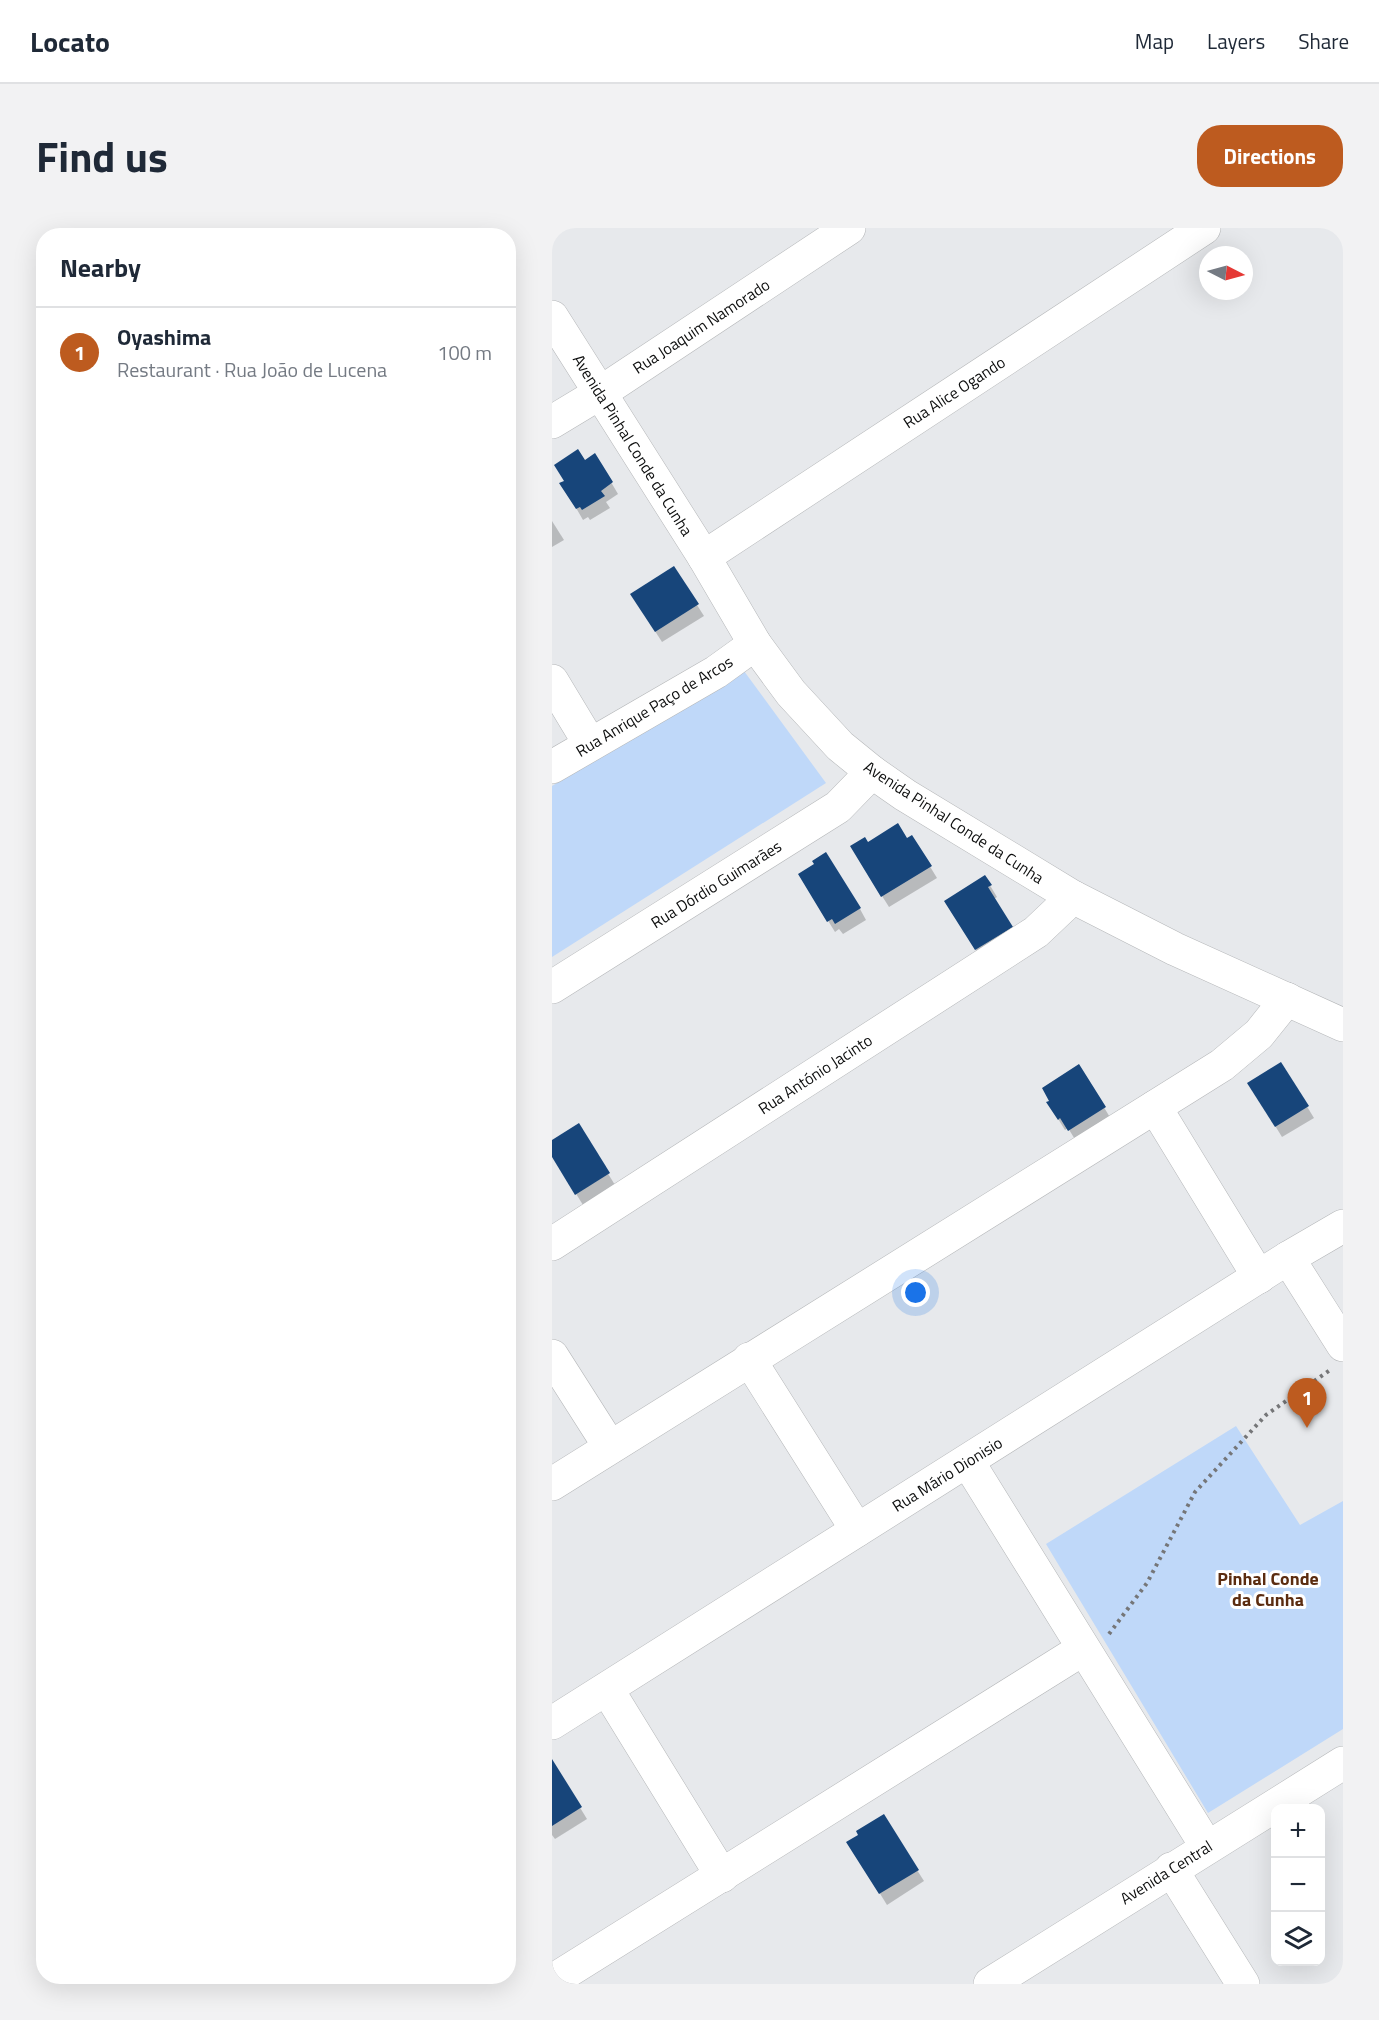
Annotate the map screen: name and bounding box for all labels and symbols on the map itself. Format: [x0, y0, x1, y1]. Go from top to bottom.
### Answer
north arrow [1199, 246, 1253, 300]
street label: Rua Joaquim Namorado [628, 273, 774, 379]
street label: Avenida Pinhal Conde da Cunha [567, 349, 699, 541]
street label: Rua Alice Ogando [898, 350, 1010, 434]
street label: Rua Anrique Paço de Arcos [571, 649, 737, 763]
street label: Avenida Pinhal Conde da Cunha [859, 755, 1049, 889]
street label: Rua Dórdio Guimarães [646, 834, 786, 934]
street label: Rua António Jacinto [753, 1028, 877, 1120]
your location [901, 1278, 930, 1307]
pin: 1 [1288, 1378, 1326, 1428]
street label: Rua Mário Dionisio [887, 1430, 1007, 1518]
district label: Pinhal Conde da Cunha [1217, 1565, 1319, 1613]
street label: Avenida Central [1115, 1834, 1217, 1910]

